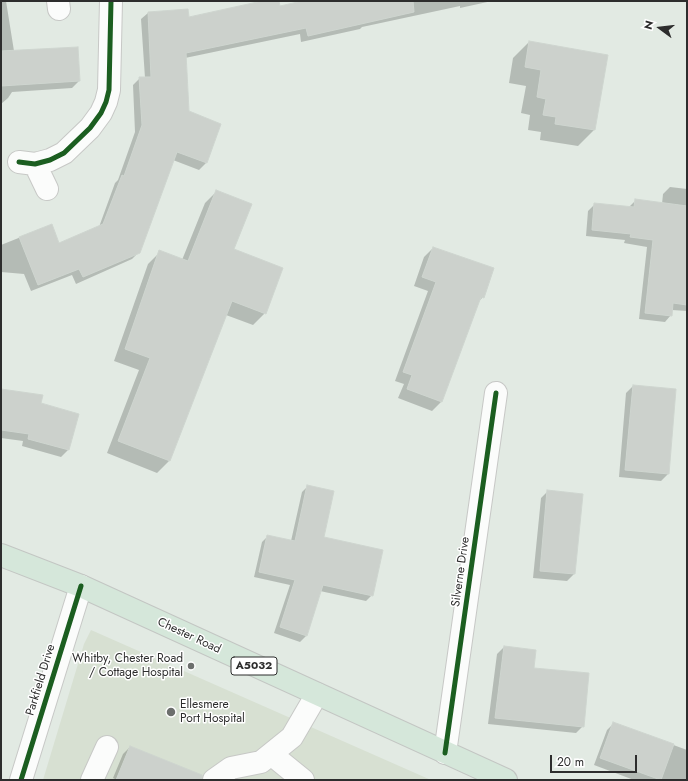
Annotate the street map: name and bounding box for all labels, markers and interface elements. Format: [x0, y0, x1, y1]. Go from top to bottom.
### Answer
north arrow [640, 8, 680, 48]
text: N [640, 19, 657, 31]
street label: Silverne Drive [449, 536, 473, 608]
street label: Chester Road [155, 615, 223, 657]
street label: Parkfield Drive [23, 643, 59, 717]
place label: Whitby, Chester Road / Cottage Hospital [72, 652, 183, 680]
road number: A5032 [231, 657, 277, 675]
marker: Whitby, Chester Road / Cottage Hospital [186, 661, 196, 671]
place label: Ellesmere Port Hospital [180, 698, 245, 726]
marker: Ellesmere Port Hospital [165, 706, 177, 718]
scale bar [552, 747, 639, 773]
text: 20 m [557, 753, 584, 771]

